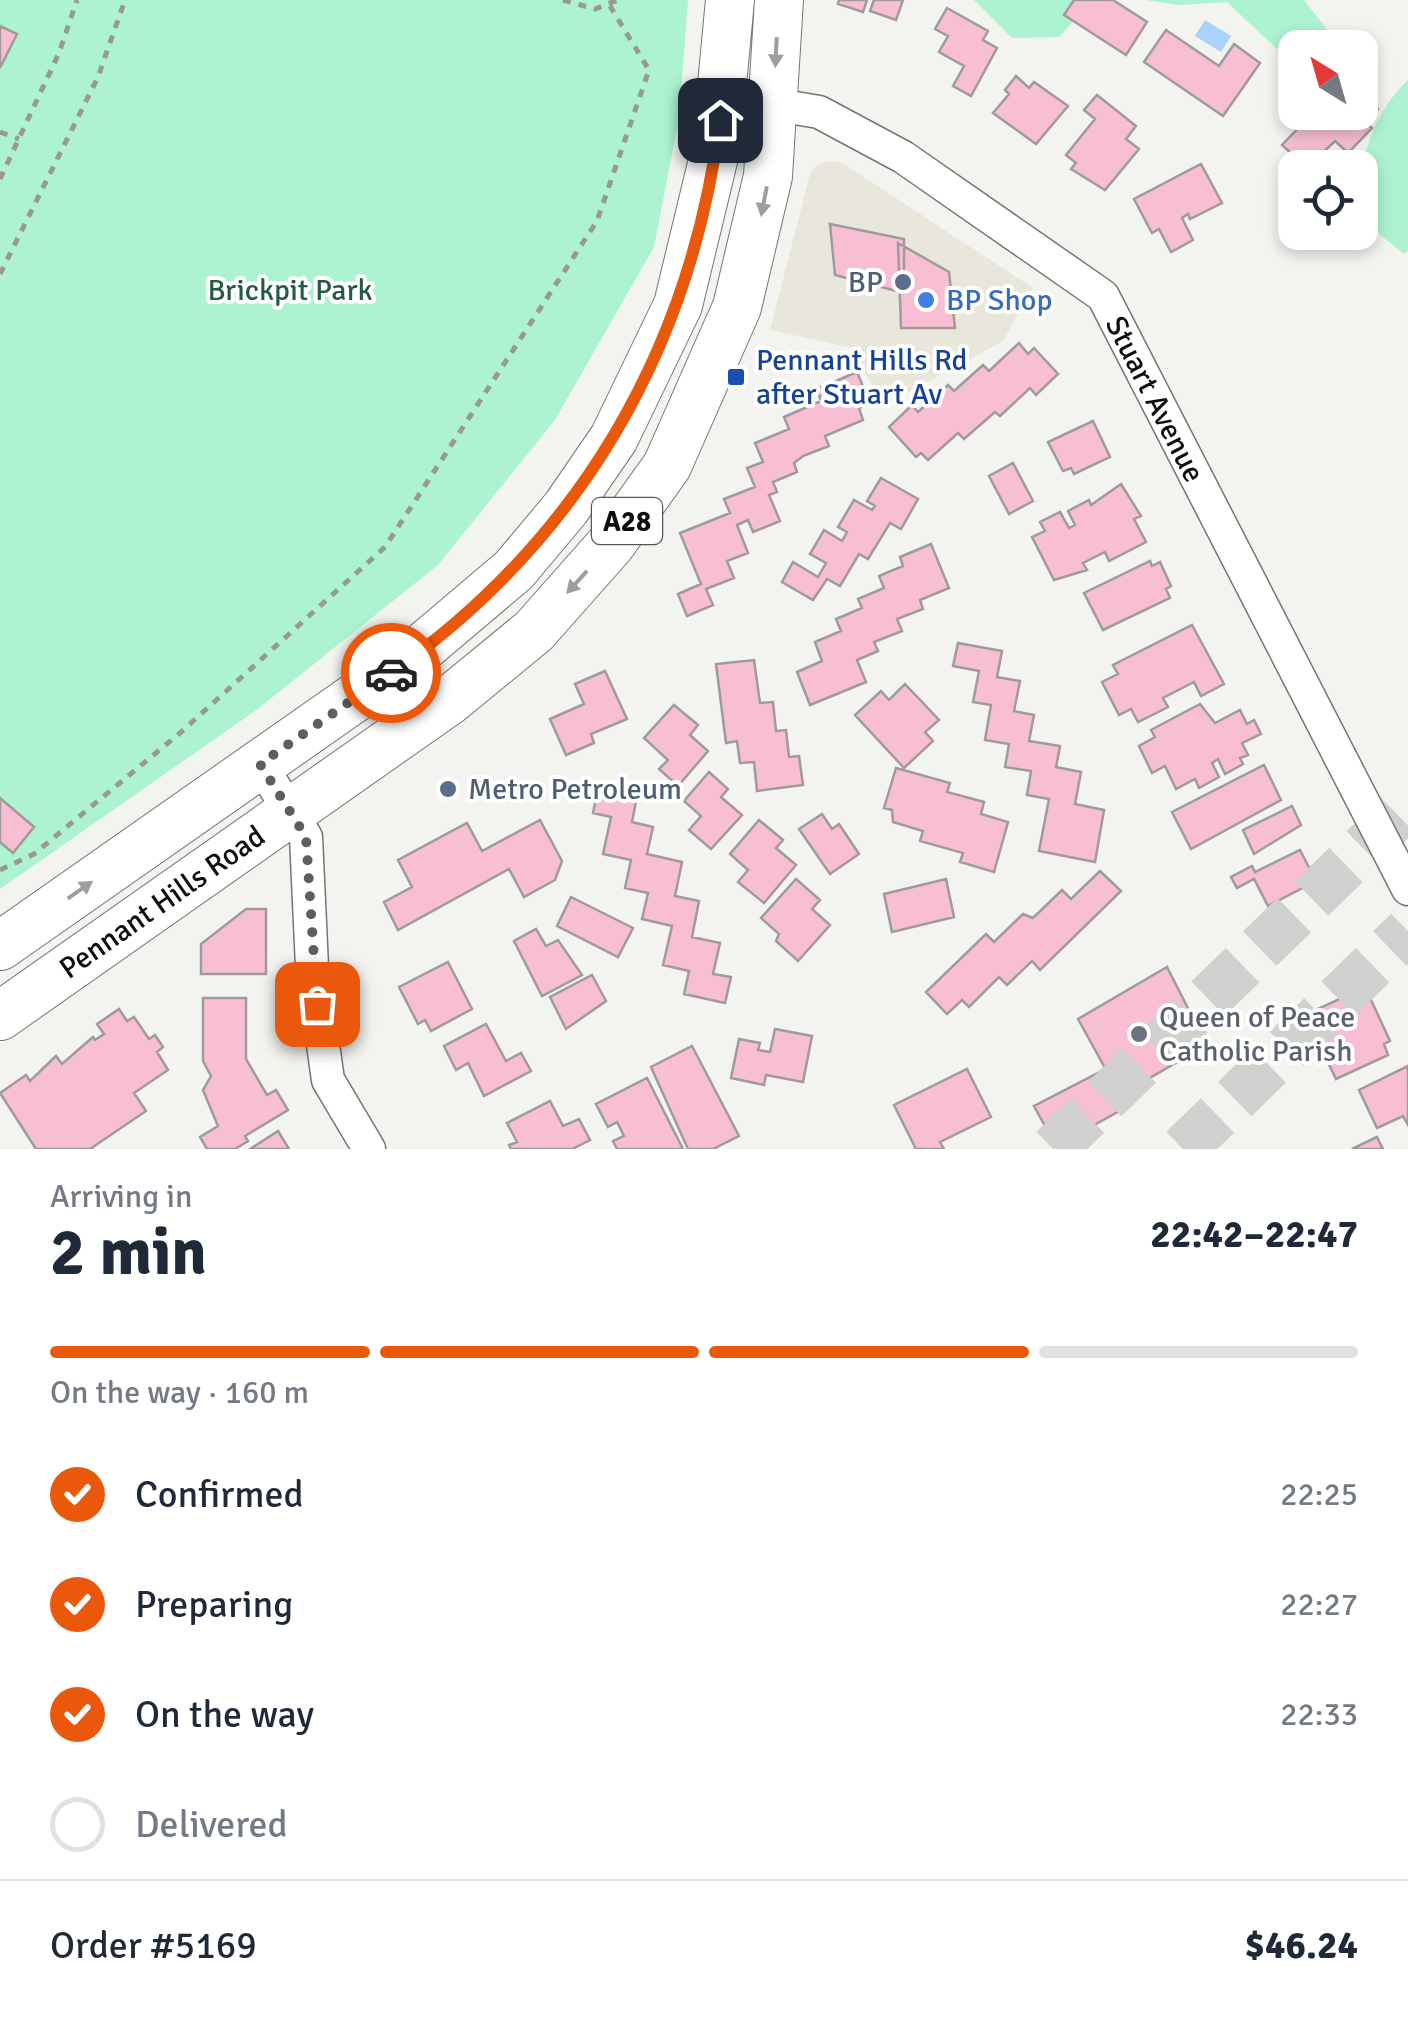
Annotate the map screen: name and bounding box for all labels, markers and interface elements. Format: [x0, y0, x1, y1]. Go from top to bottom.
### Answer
north arrow [1278, 30, 1378, 130]
map controls [1278, 30, 1378, 250]
one-way arrow [768, 37, 784, 69]
pin [678, 78, 763, 163]
icon: home [693, 93, 748, 148]
button: locate [1278, 150, 1378, 250]
one-way arrow [755, 186, 771, 217]
place label: BP [848, 264, 883, 301]
marker: BP [892, 271, 914, 293]
park label: Brickpit Park [207, 272, 373, 309]
place label: BP Shop [946, 282, 1052, 319]
marker: BP Shop [915, 289, 937, 311]
street label: Stuart Avenue [1097, 310, 1212, 488]
place label: Pennant Hills Rd after Stuart Av [756, 342, 967, 413]
marker: Pennant Hills Rd after Stuart Av [725, 366, 747, 388]
road number: A28 [592, 498, 662, 544]
one-way arrow [566, 570, 589, 594]
courier [341, 623, 441, 723]
icon: car [364, 646, 419, 701]
place label: Metro Petroleum [468, 771, 682, 808]
marker: Metro Petroleum [437, 778, 459, 800]
street label: Pennant Hills Road [52, 818, 272, 987]
one-way arrow [66, 881, 93, 900]
pin [275, 962, 360, 1047]
icon: bag [290, 977, 345, 1032]
place label: Queen of Peace Catholic Parish [1159, 999, 1355, 1070]
marker: Queen of Peace Catholic Parish [1128, 1023, 1150, 1045]
text: Arriving in [50, 1177, 192, 1216]
text: 22:42–22:47 [1150, 1211, 1358, 1258]
text: 2 min [50, 1213, 207, 1293]
text: On the way · 160 m [50, 1373, 309, 1412]
icon: check [50, 1467, 105, 1522]
text: Confirmed [135, 1471, 304, 1518]
text: 22:25 [1280, 1475, 1358, 1514]
icon: check [50, 1577, 105, 1632]
text: Preparing [135, 1581, 293, 1628]
text: 22:27 [1280, 1585, 1358, 1624]
icon: check [50, 1687, 105, 1742]
text: On the way [135, 1691, 314, 1738]
text: 22:33 [1280, 1695, 1358, 1734]
text: Delivered [135, 1801, 288, 1848]
text: Order #5169 [50, 1922, 257, 1969]
text: $46.24 [1245, 1922, 1358, 1969]

